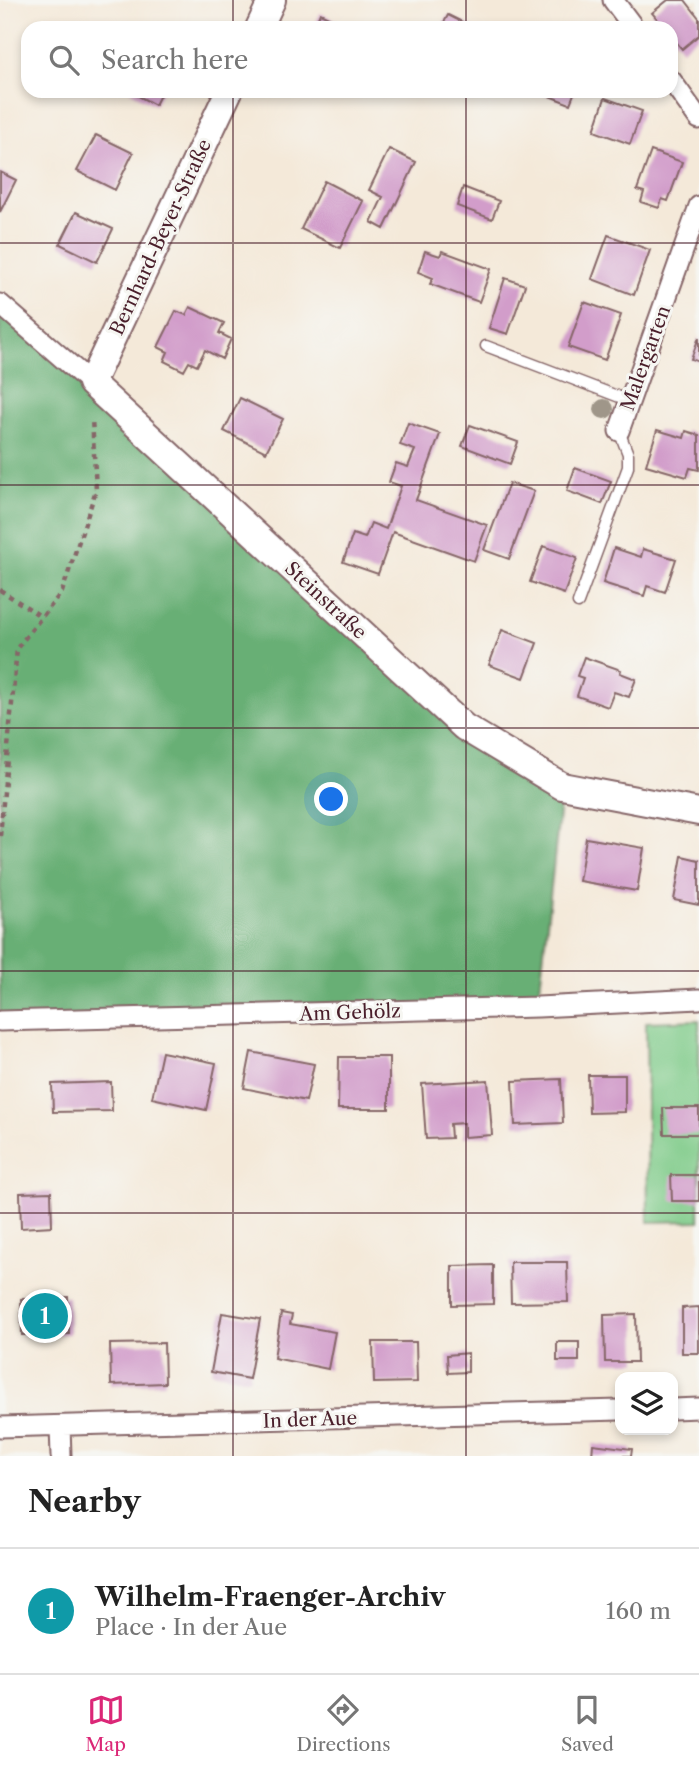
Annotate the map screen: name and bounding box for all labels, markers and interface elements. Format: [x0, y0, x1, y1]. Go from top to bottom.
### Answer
search box [21, 21, 678, 98]
icon: search [45, 41, 83, 79]
text: Search here [101, 44, 248, 76]
street label: Bernhard-Beyer-Straße [105, 136, 216, 339]
street label: Malergarten [616, 302, 675, 414]
street label: Steinstraße [280, 557, 371, 644]
your location [314, 782, 348, 816]
street label: Am Gehölz [298, 999, 401, 1026]
pin: 1 [22, 1290, 68, 1342]
map controls [615, 1372, 678, 1435]
button: layers [615, 1372, 678, 1435]
street label: In der Aue [262, 1406, 358, 1433]
text: Nearby [28, 1483, 141, 1520]
text: Wilhelm-Fraenger-Archiv [95, 1581, 445, 1613]
text: 1 [46, 1597, 56, 1625]
text: 160 m [606, 1597, 671, 1625]
text: Place · In der Aue [95, 1613, 287, 1641]
tab: Map [85, 1691, 126, 1756]
tab: Directions [297, 1691, 390, 1756]
tab: Saved [561, 1691, 614, 1756]

